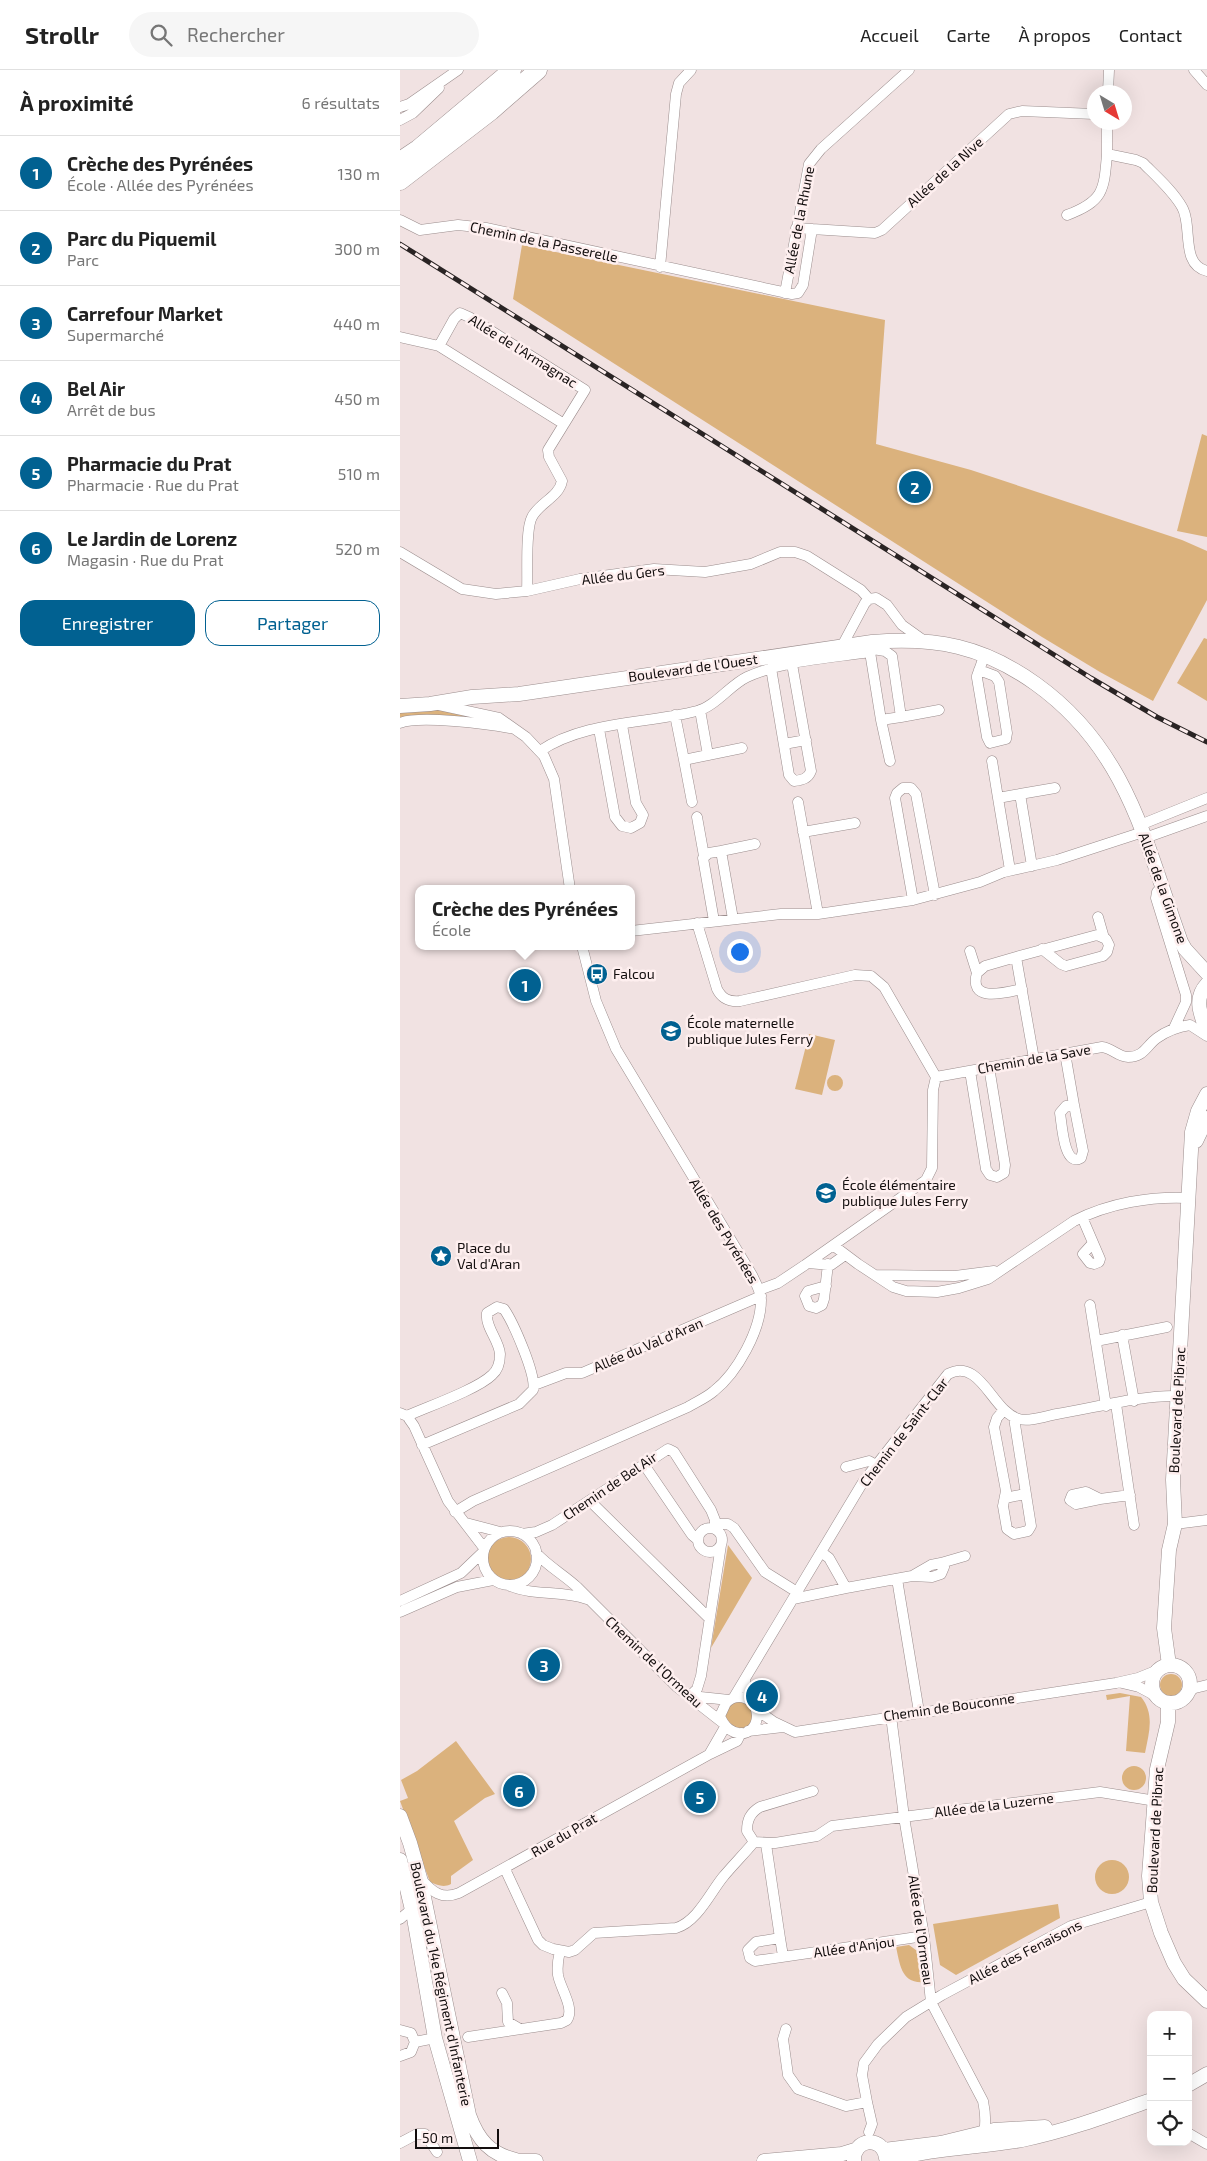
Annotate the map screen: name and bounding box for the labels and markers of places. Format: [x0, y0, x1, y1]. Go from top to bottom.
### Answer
pin: 2 [899, 468, 931, 506]
bus stop icon: Falcou [585, 962, 609, 986]
place label: Falcou [613, 965, 655, 982]
pin: 1 [509, 966, 541, 1004]
place label: École maternelle publique Jules Ferry [687, 1014, 814, 1047]
school or university icon: École maternelle publique Jules Ferry [659, 1019, 683, 1043]
place label: École élémentaire publique Jules Ferry [842, 1176, 969, 1209]
school or university icon: École élémentaire publique Jules Ferry [814, 1181, 838, 1205]
place label: Place du Val d'Aran [457, 1239, 520, 1272]
place icon: Place du Val d'Aran [429, 1244, 453, 1268]
pin: 3 [528, 1646, 560, 1684]
pin: 4 [746, 1677, 778, 1715]
pin: 6 [503, 1772, 535, 1810]
pin: 5 [684, 1778, 716, 1816]

